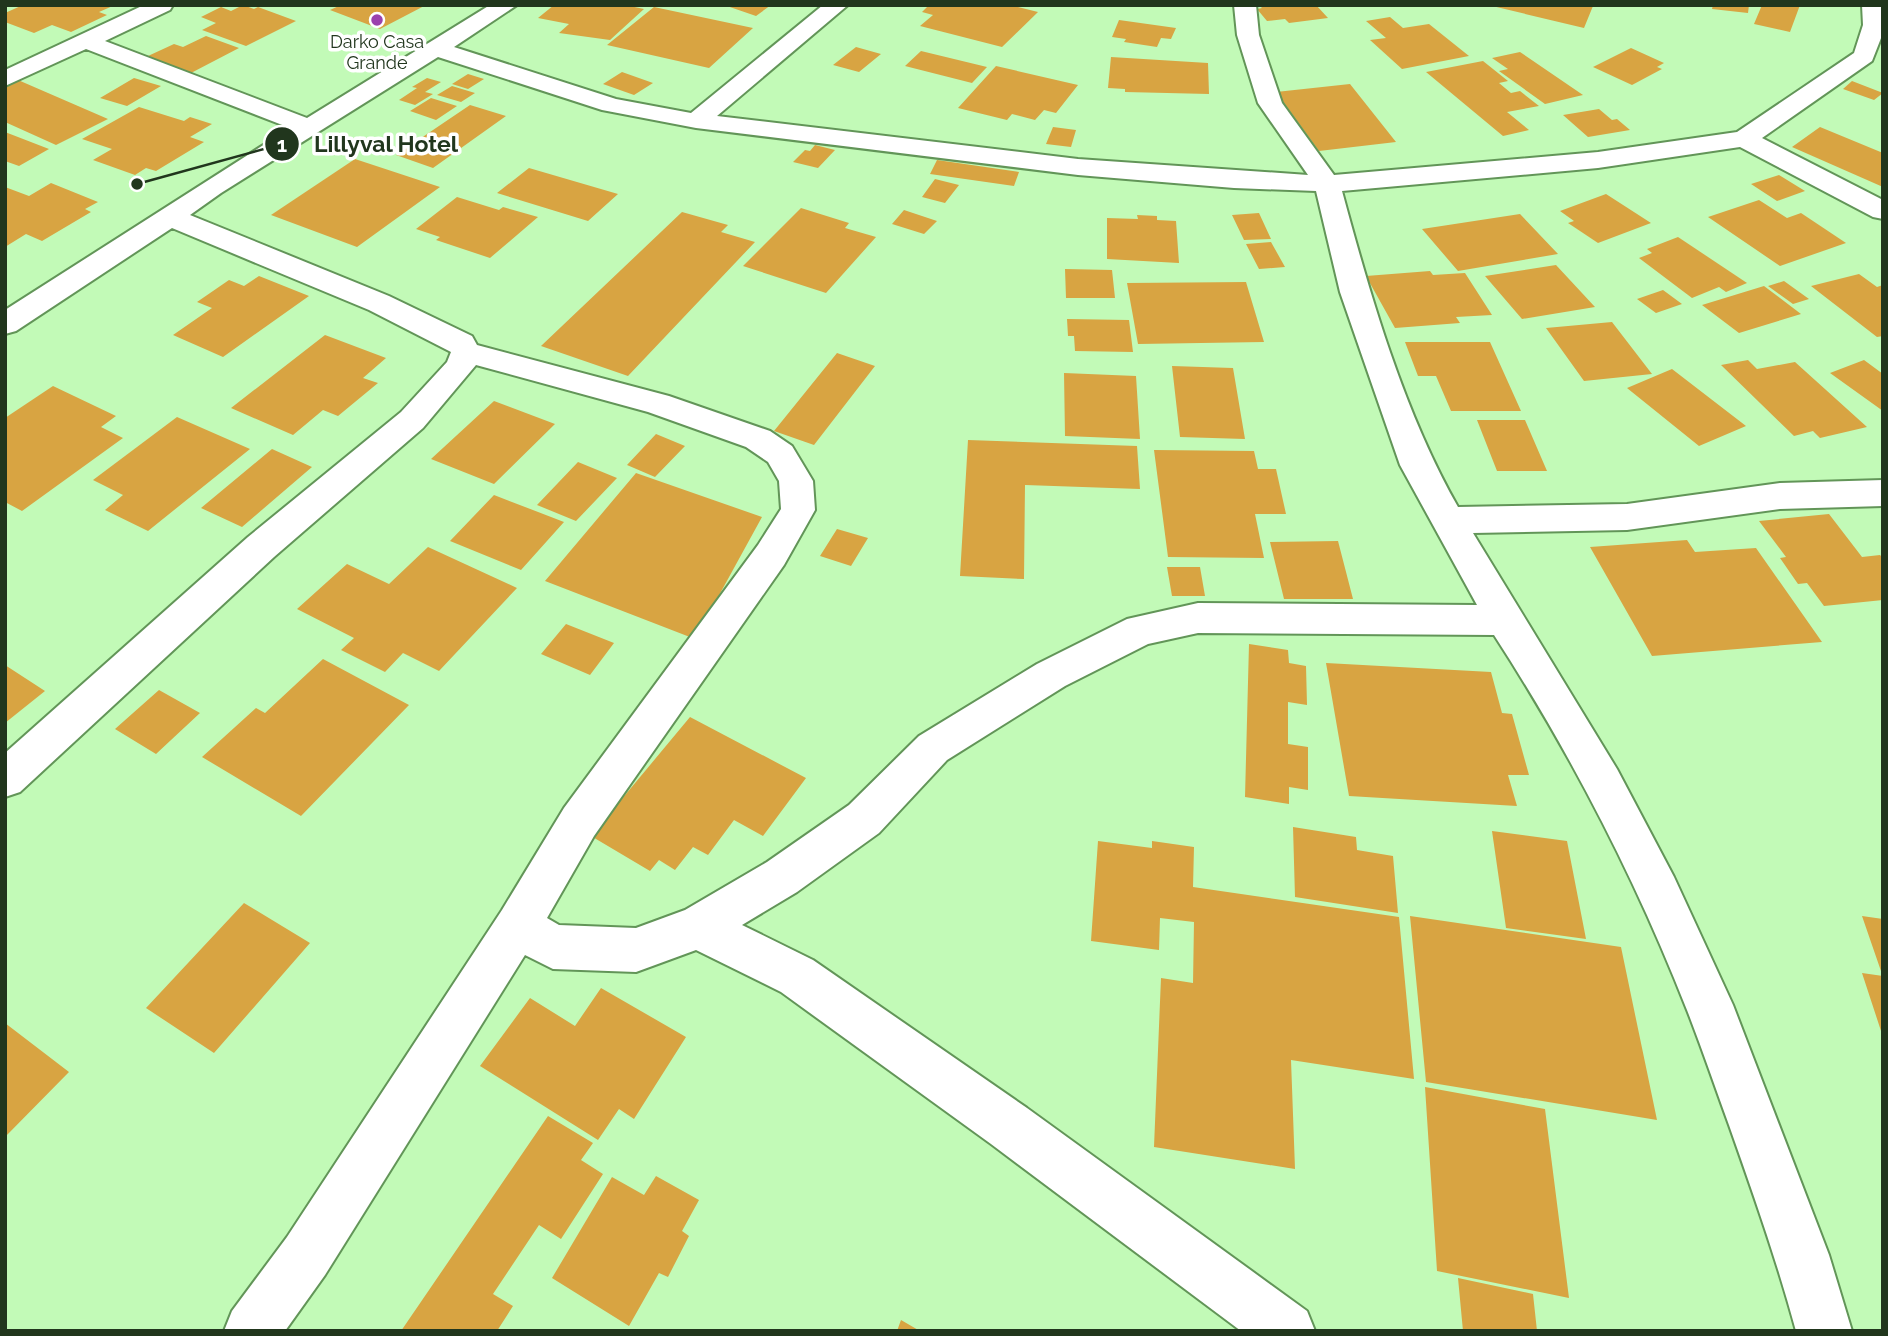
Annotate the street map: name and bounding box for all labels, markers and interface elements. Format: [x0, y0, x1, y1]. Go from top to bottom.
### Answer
marker: Darko Casa Grande [369, 12, 385, 28]
place label: Darko Casa Grande [330, 31, 424, 73]
callout: Lillyval Hotel [265, 122, 473, 166]
text: Lillyval Hotel [314, 130, 459, 157]
text: 1 [277, 132, 287, 157]

